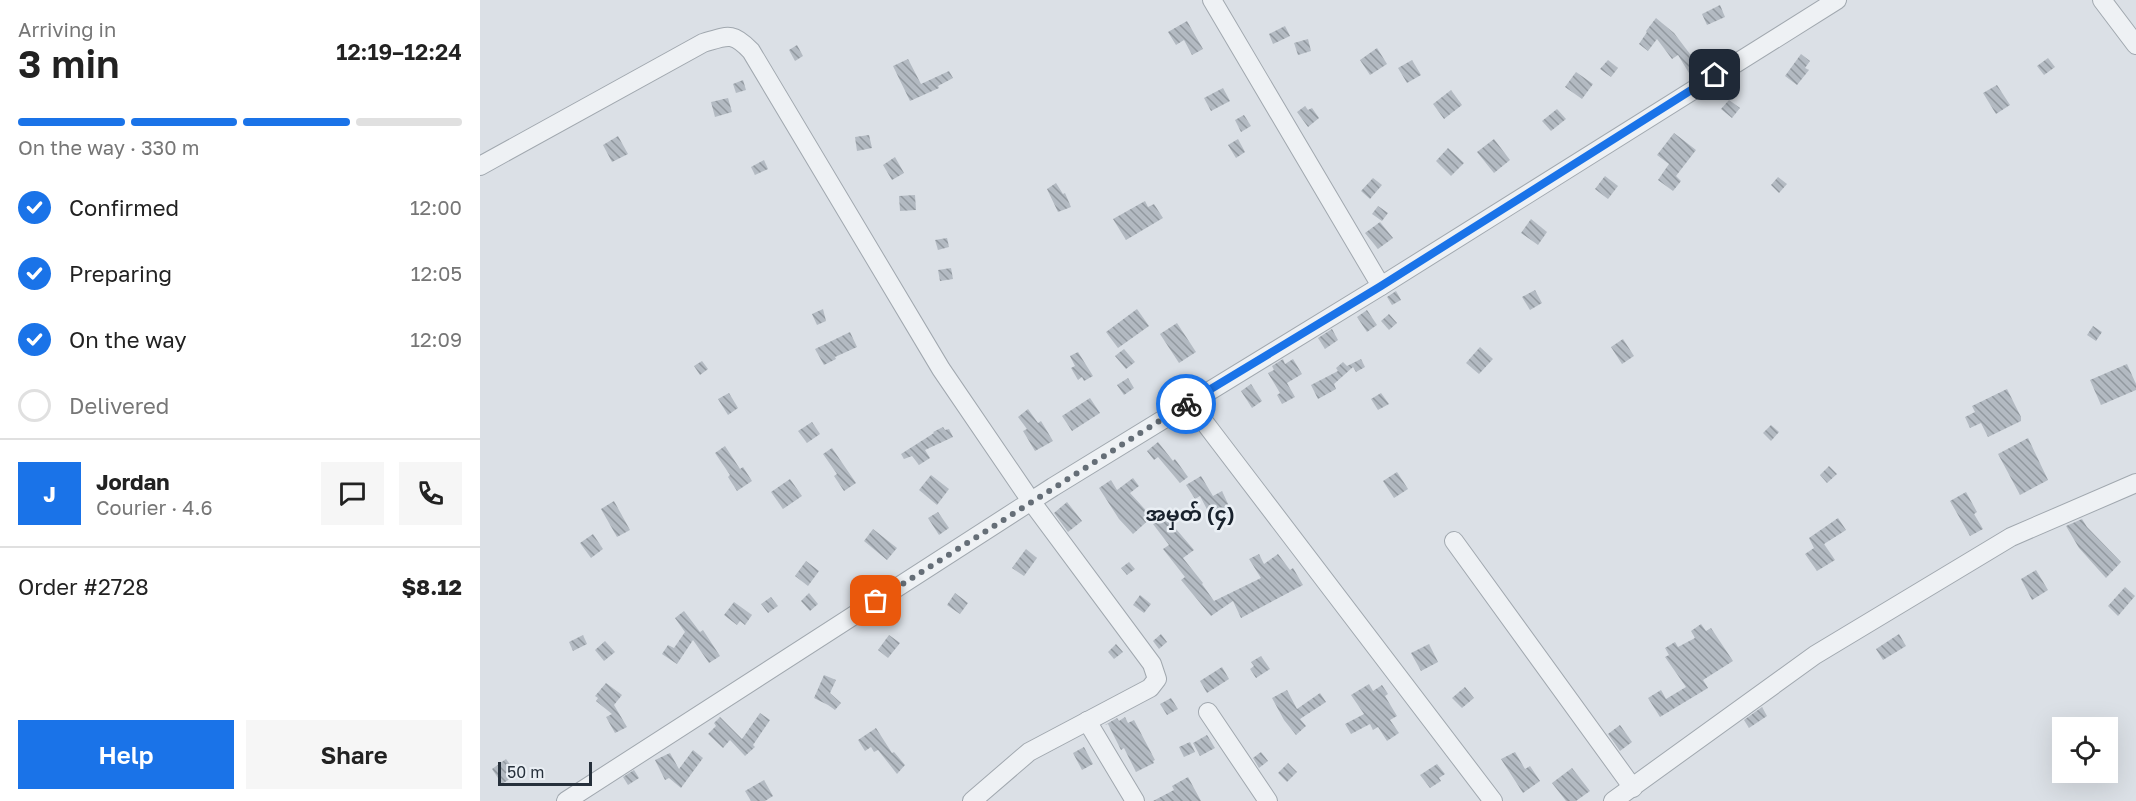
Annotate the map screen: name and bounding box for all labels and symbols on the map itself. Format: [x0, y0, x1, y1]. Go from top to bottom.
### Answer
pin [1689, 49, 1740, 100]
courier [1156, 374, 1216, 434]
district label: အမှတ် (၄) [1145, 501, 1235, 530]
pin [850, 575, 901, 626]
scale bar [498, 759, 592, 786]

